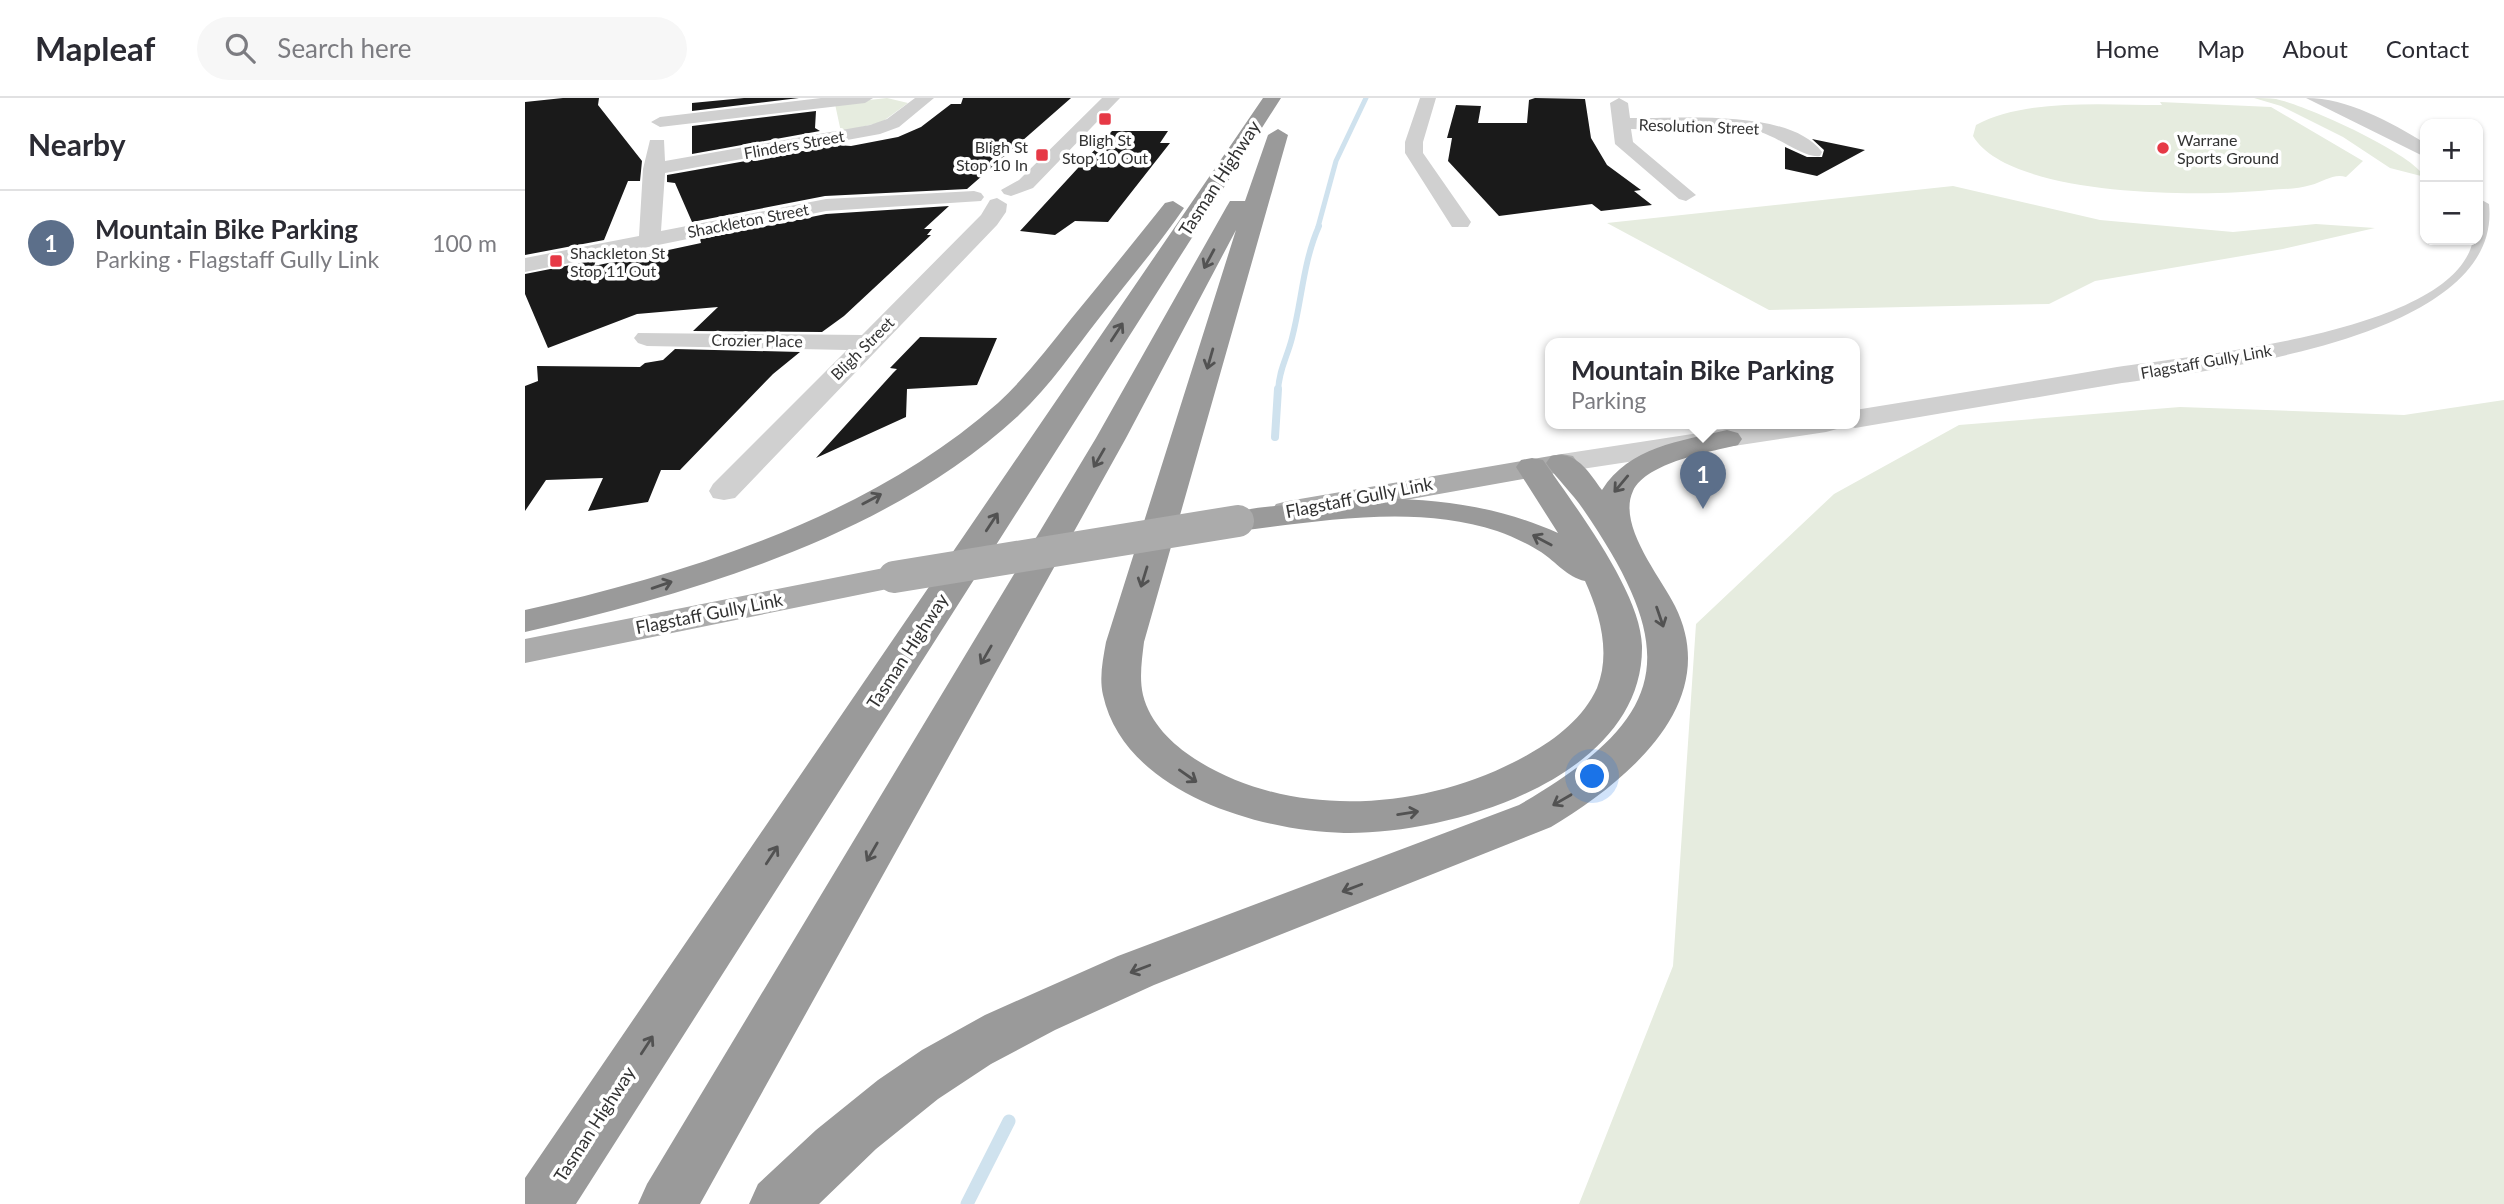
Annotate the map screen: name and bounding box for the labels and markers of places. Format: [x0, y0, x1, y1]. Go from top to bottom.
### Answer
marker: Bligh St Stop 10 Out [1097, 111, 1113, 127]
place label: Bligh St Stop 10 Out [1062, 130, 1148, 167]
place label: Warrane Sports Ground [2177, 130, 2279, 167]
place label: Bligh St Stop 10 In [956, 137, 1028, 174]
marker: Warrane Sports Ground [2155, 140, 2171, 156]
marker: Bligh St Stop 10 In [1034, 147, 1050, 163]
place label: Shackleton St Stop 11 Out [570, 243, 665, 280]
marker: Shackleton St Stop 11 Out [548, 253, 564, 269]
pin: 1 [1680, 451, 1726, 509]

